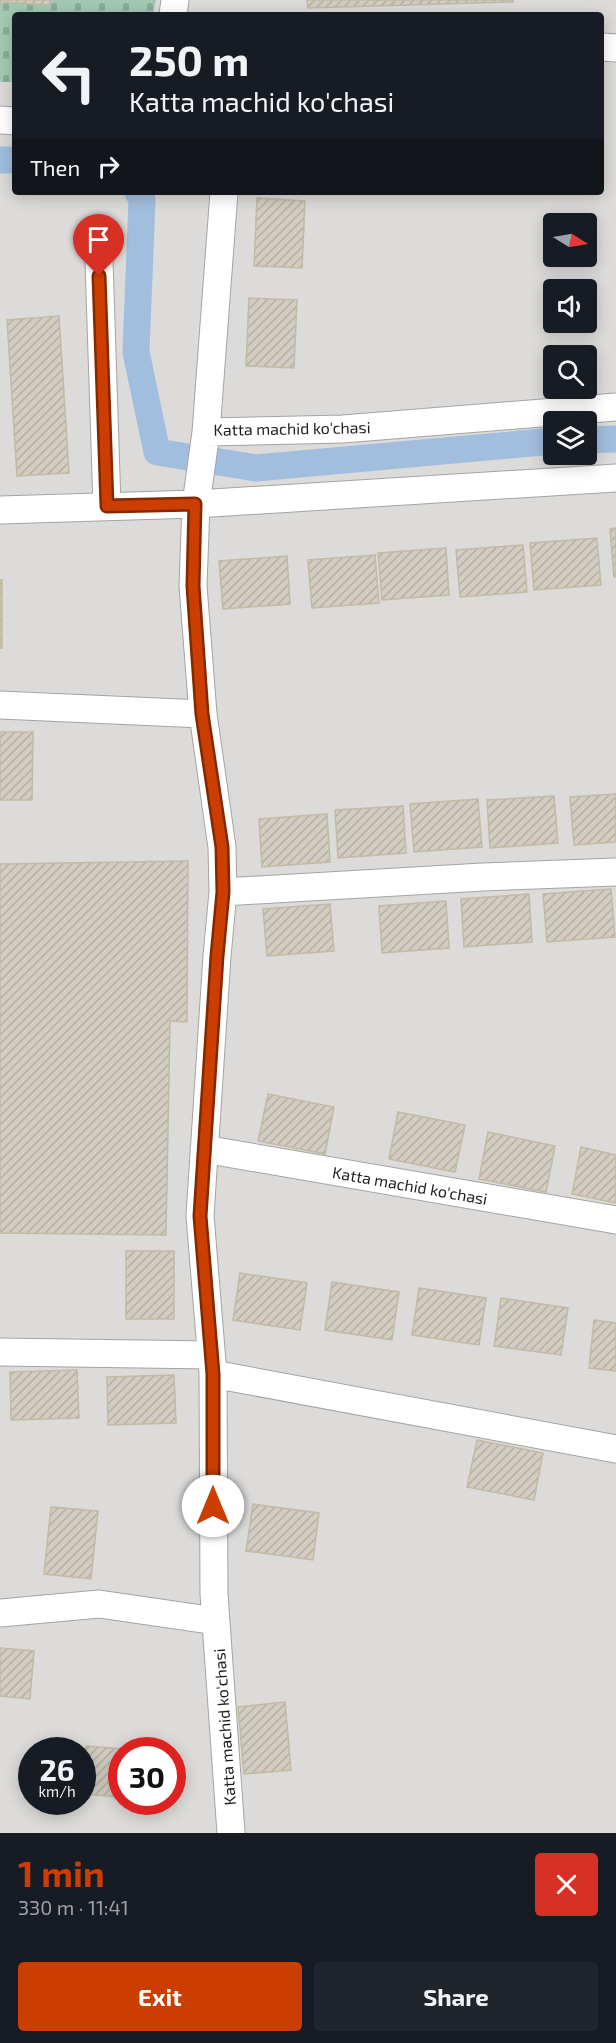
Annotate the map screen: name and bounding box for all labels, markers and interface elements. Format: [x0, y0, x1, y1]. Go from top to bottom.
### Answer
text: 250 m [129, 34, 249, 84]
icon: left [30, 36, 108, 114]
text: Katta machid ko'chasi [129, 85, 394, 117]
icon: right [92, 150, 125, 183]
text: Then [30, 154, 80, 180]
north arrow [543, 213, 597, 267]
map controls [543, 213, 597, 465]
pin [73, 214, 124, 276]
icon: arrive [82, 223, 115, 256]
button: sound [543, 279, 597, 333]
button: search [543, 345, 597, 399]
button: layers [543, 411, 597, 465]
street label: Katta machid ko'chasi [213, 417, 371, 439]
street label: Katta machid ko'chasi [331, 1162, 489, 1208]
position arrow [181, 1474, 245, 1538]
street label: Katta machid ko'chasi [209, 1648, 239, 1806]
speed limit sign: 30 [108, 1737, 186, 1815]
text: 26 [39, 1751, 75, 1787]
text: km/h [38, 1782, 76, 1800]
text: 1 min [18, 1851, 105, 1894]
button: close [535, 1853, 598, 1916]
text: 330 m · 11:41 [18, 1895, 129, 1919]
button: Exit [18, 1962, 302, 2031]
button: Share [314, 1962, 598, 2031]

